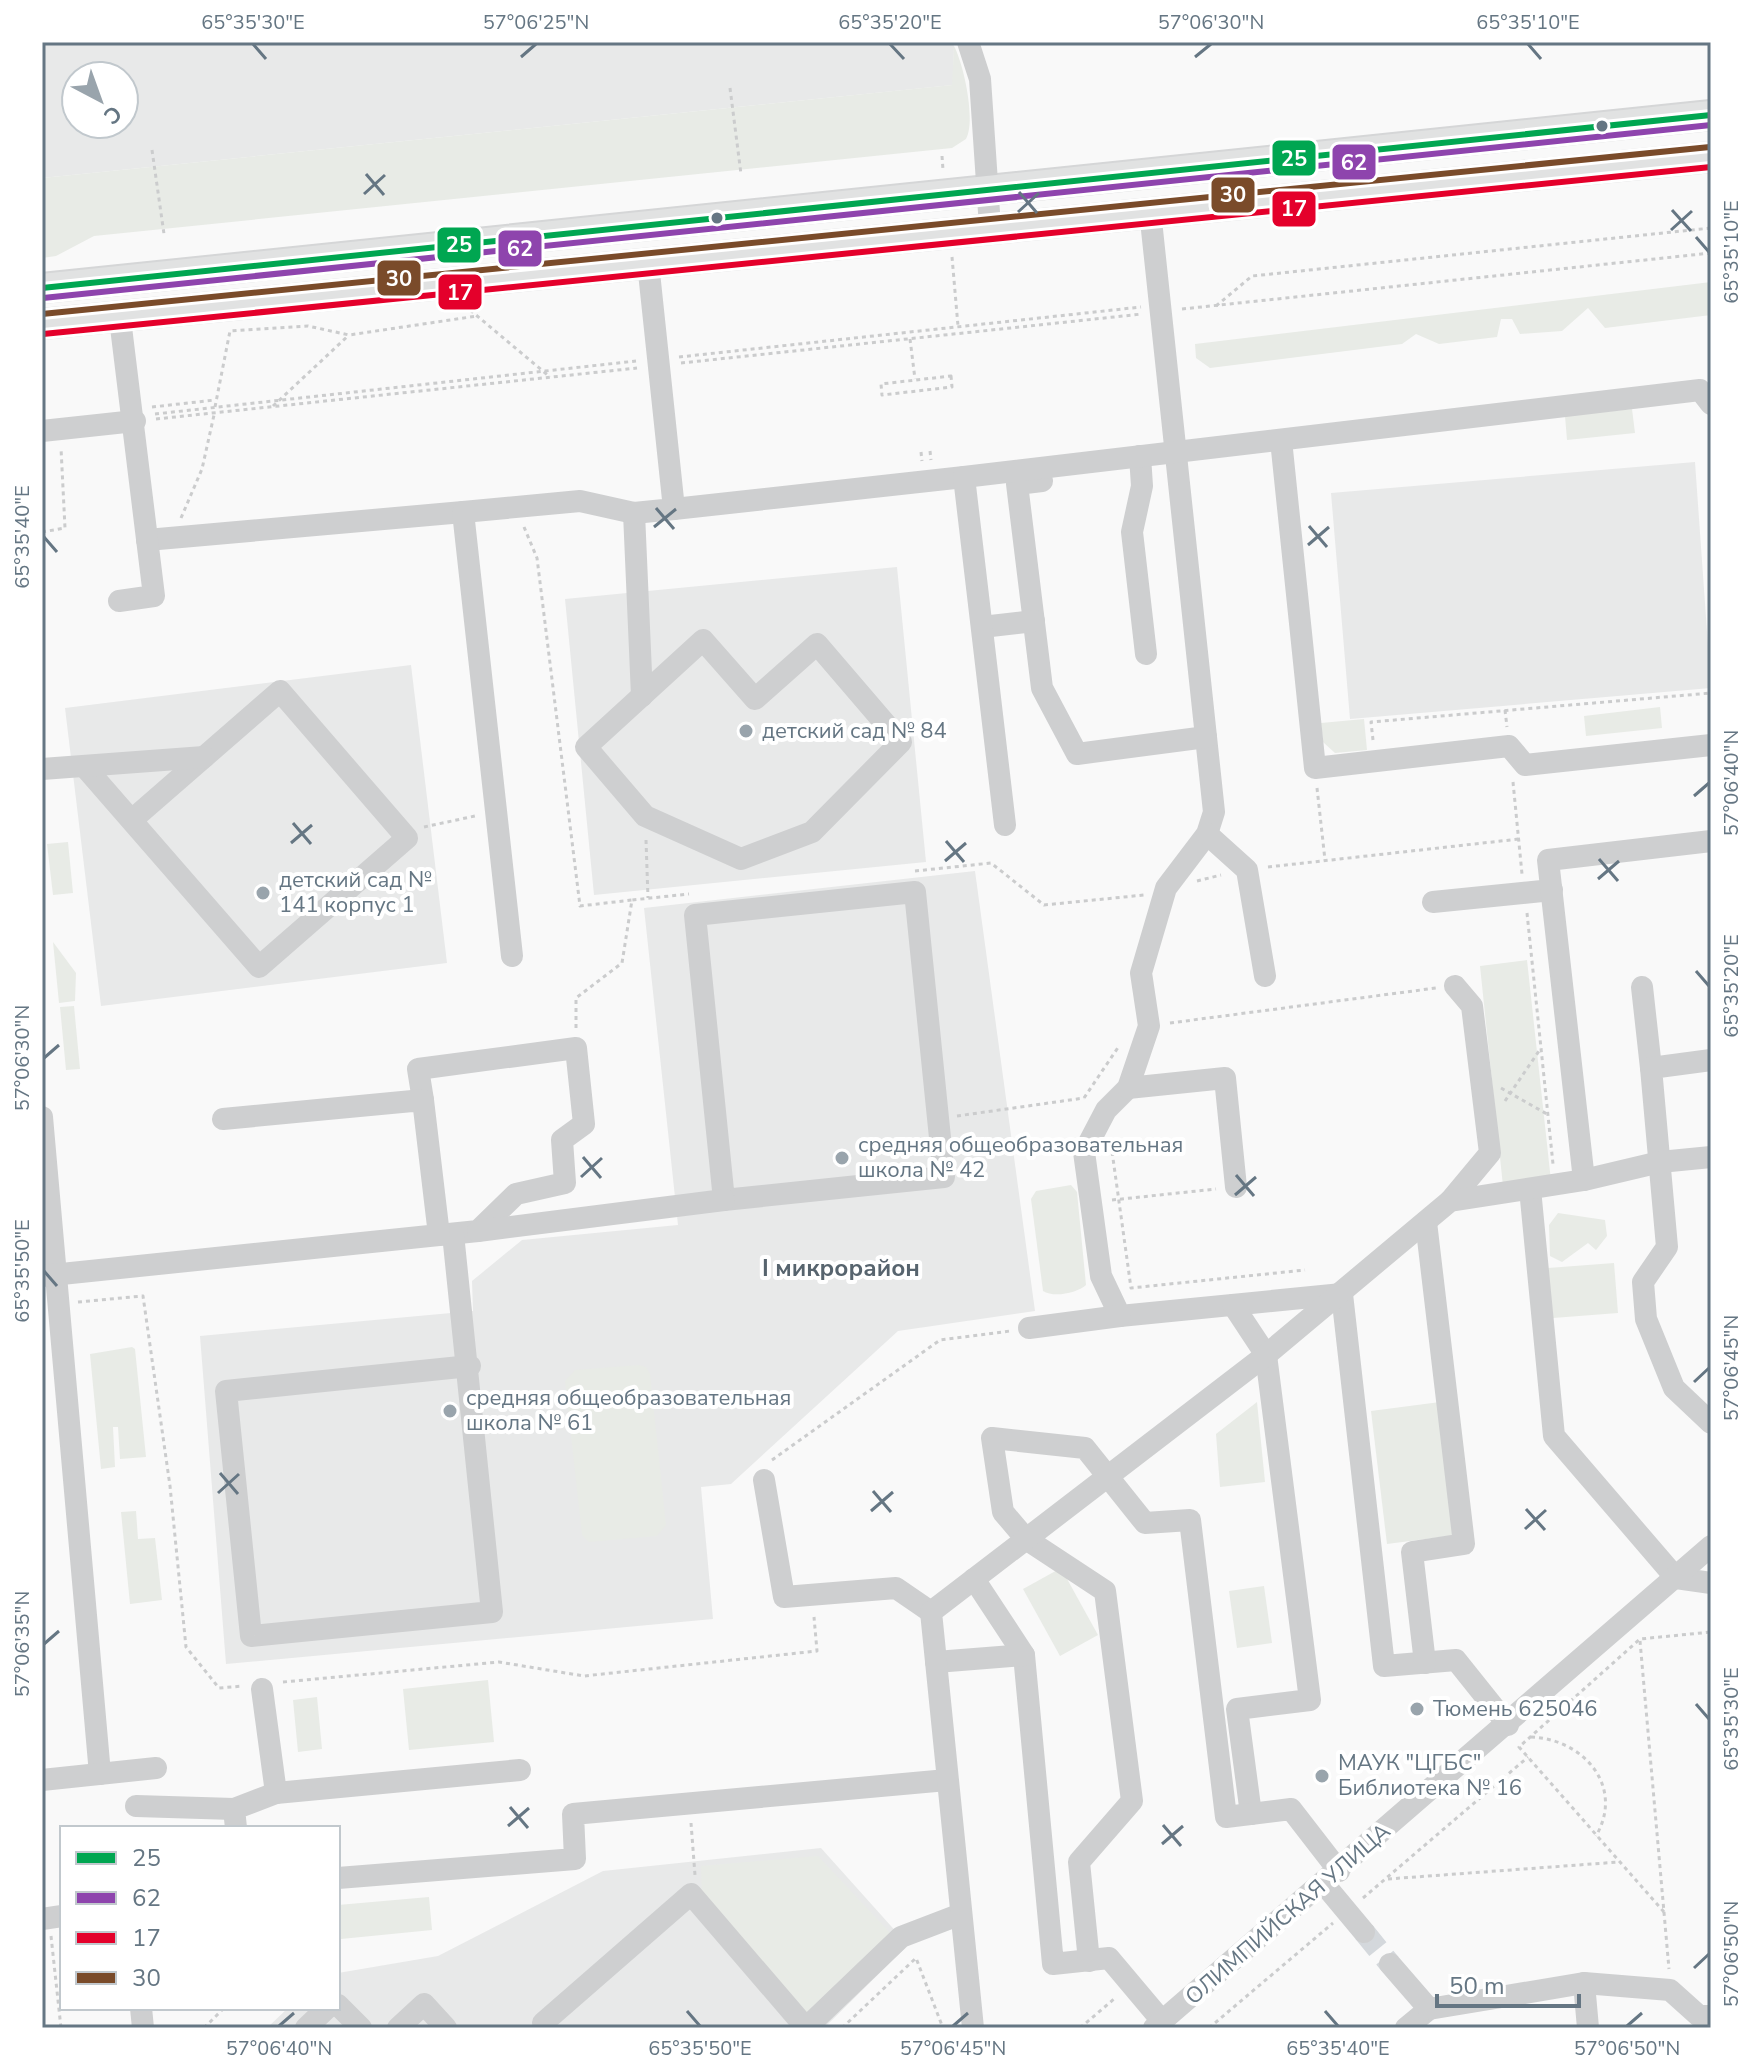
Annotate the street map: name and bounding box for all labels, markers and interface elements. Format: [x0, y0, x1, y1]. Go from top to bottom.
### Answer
text: 65°35'30"E [201, 9, 305, 36]
text: 57°06'25"N [483, 9, 589, 36]
text: 65°35'20"E [838, 9, 942, 36]
text: 57°06'30"N [1158, 9, 1264, 36]
text: 65°35'10"E [1476, 9, 1580, 36]
north arrow [60, 60, 140, 140]
text: С [97, 98, 128, 131]
unlabelled marker [1594, 118, 1610, 134]
line badge: 25 [1271, 139, 1317, 177]
line badge: 62 [1331, 143, 1377, 181]
text: 25 [1281, 144, 1307, 174]
text: 62 [1341, 148, 1367, 178]
line badge: 30 [1210, 176, 1256, 214]
text: 30 [1220, 180, 1246, 210]
line badge: 17 [1271, 190, 1317, 228]
text: 17 [1281, 194, 1307, 224]
text: 65°35'10"E [1718, 200, 1745, 304]
unlabelled marker [709, 210, 725, 226]
line badge: 25 [436, 226, 482, 264]
line badge: 62 [497, 229, 543, 268]
text: 25 [446, 230, 472, 260]
text: 62 [507, 234, 533, 264]
line badge: 30 [376, 259, 422, 297]
text: 30 [386, 264, 412, 294]
line badge: 17 [437, 273, 483, 311]
text: 17 [447, 278, 473, 308]
text: 65°35'40"E [9, 485, 36, 589]
place label: детский сад № 84 [762, 716, 947, 746]
marker: детский сад № 84 [737, 722, 755, 740]
text: 57°06'40"N [1718, 730, 1745, 836]
place label: детский сад № 141 корпус 1 [279, 865, 432, 920]
marker: детский сад № 141 корпус 1 [254, 884, 272, 902]
text: 65°35'20"E [1718, 934, 1745, 1038]
text: 57°06'30"N [9, 1005, 36, 1111]
place label: средняя общеобразовательная школа № 42 [858, 1130, 1183, 1185]
marker: средняя общеобразовательная школа № 42 [833, 1149, 851, 1167]
text: 65°35'50"E [9, 1219, 36, 1323]
district label: I микрорайон [762, 1252, 920, 1284]
text: 57°06'45"N [1718, 1315, 1745, 1421]
place label: средняя общеобразовательная школа № 61 [466, 1383, 791, 1438]
marker: средняя общеобразовательная школа № 61 [441, 1402, 459, 1420]
text: 57°06'35"N [9, 1591, 36, 1697]
text: 65°35'30"E [1718, 1667, 1745, 1771]
place label: Тюмень 625046 [1433, 1694, 1598, 1724]
marker: Тюмень 625046 [1408, 1700, 1426, 1718]
place label: МАУК "ЦГБС" Библиотека № 16 [1338, 1748, 1522, 1803]
marker: МАУК "ЦГБС" Библиотека № 16 [1313, 1767, 1331, 1785]
street label: ОЛИМПИЙСКАЯ УЛИЦА [1179, 1817, 1397, 2011]
legend [60, 1826, 340, 2010]
text: 25 [132, 1842, 161, 1874]
text: 62 [132, 1882, 161, 1914]
text: 57°06'50"N [1718, 1901, 1745, 2007]
text: 17 [132, 1922, 161, 1954]
scale bar [1437, 1958, 1579, 2008]
text: 30 [132, 1962, 161, 1994]
text: 50 m [1449, 1970, 1505, 2002]
text: 57°06'40"N [226, 2035, 332, 2062]
text: 65°35'50"E [648, 2035, 752, 2062]
text: 57°06'45"N [900, 2035, 1006, 2062]
text: 65°35'40"E [1286, 2035, 1390, 2062]
text: 57°06'50"N [1574, 2035, 1680, 2062]

